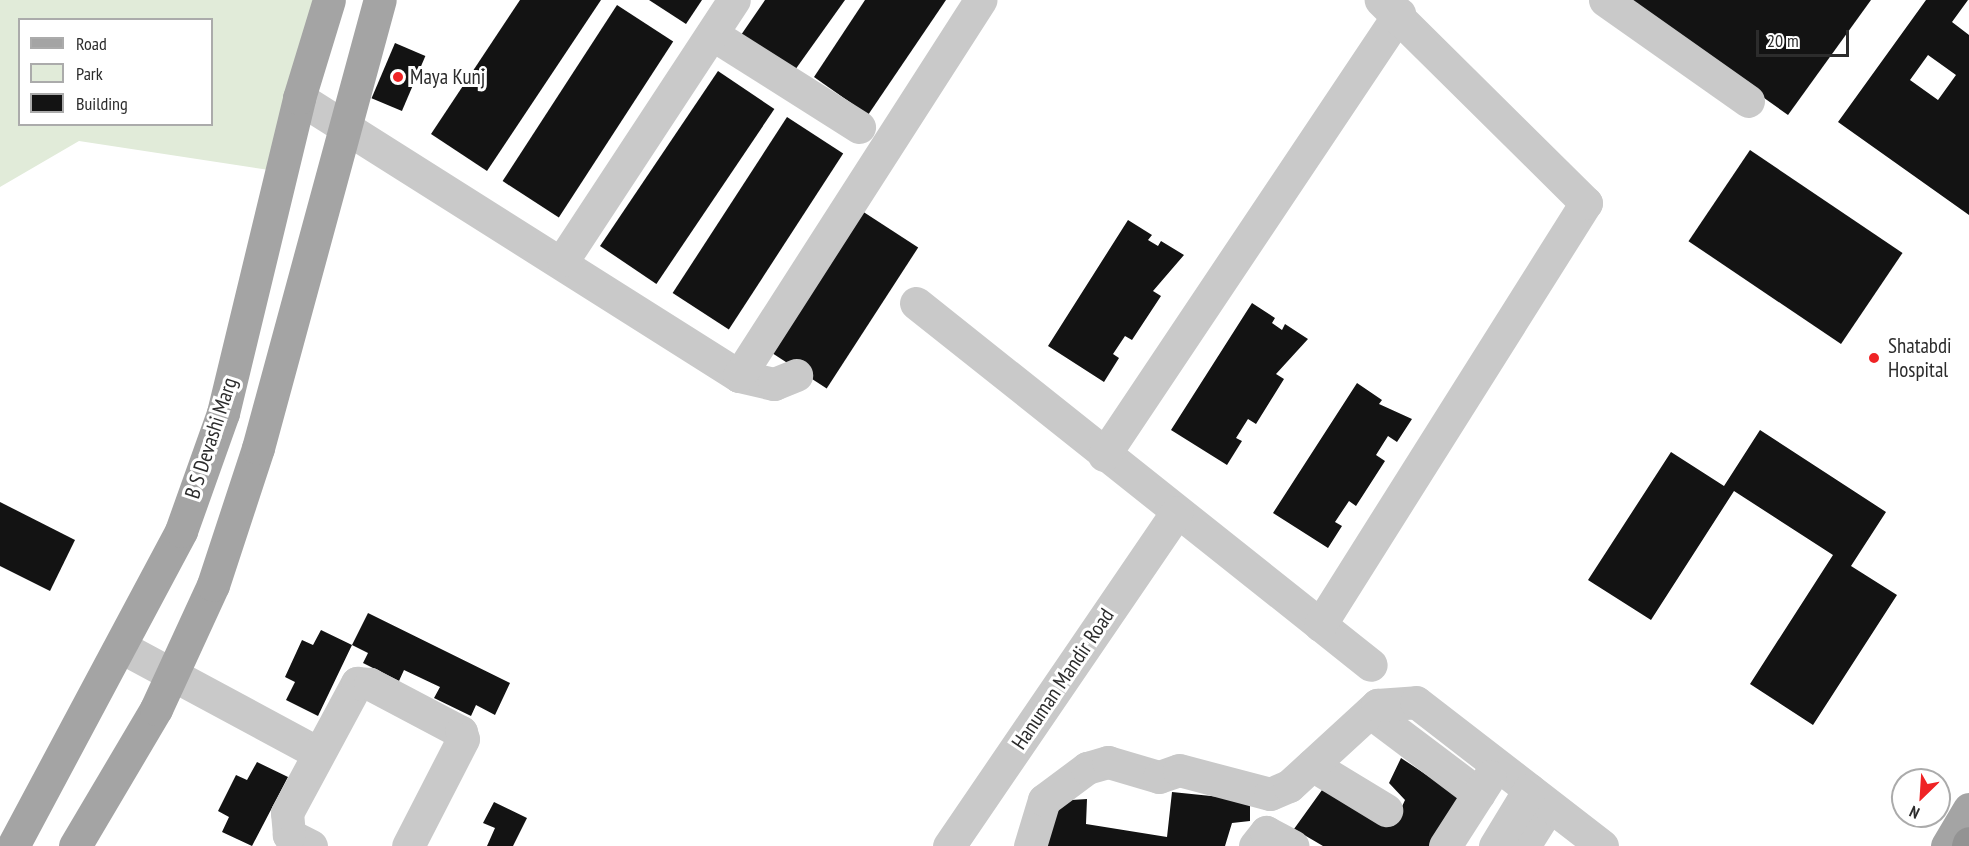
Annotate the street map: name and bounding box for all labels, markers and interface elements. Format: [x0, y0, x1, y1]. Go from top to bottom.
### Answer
legend [18, 18, 213, 126]
scale bar [1759, 18, 1852, 56]
text: 20 m [1767, 29, 1799, 52]
text: Road [76, 32, 107, 55]
text: Park [76, 62, 103, 85]
place label: Maya Kunj [410, 64, 485, 90]
marker: Maya Kunj [391, 70, 405, 84]
text: Building [76, 92, 128, 115]
place label: Shatabdi Hospital [1888, 333, 1952, 383]
marker: Shatabdi Hospital [1865, 349, 1883, 367]
street label: B S Devashi Marg [180, 374, 242, 502]
street label: Hanuman Mandir Road [1007, 604, 1119, 754]
north arrow [1891, 768, 1951, 828]
text: N [1906, 802, 1922, 823]

